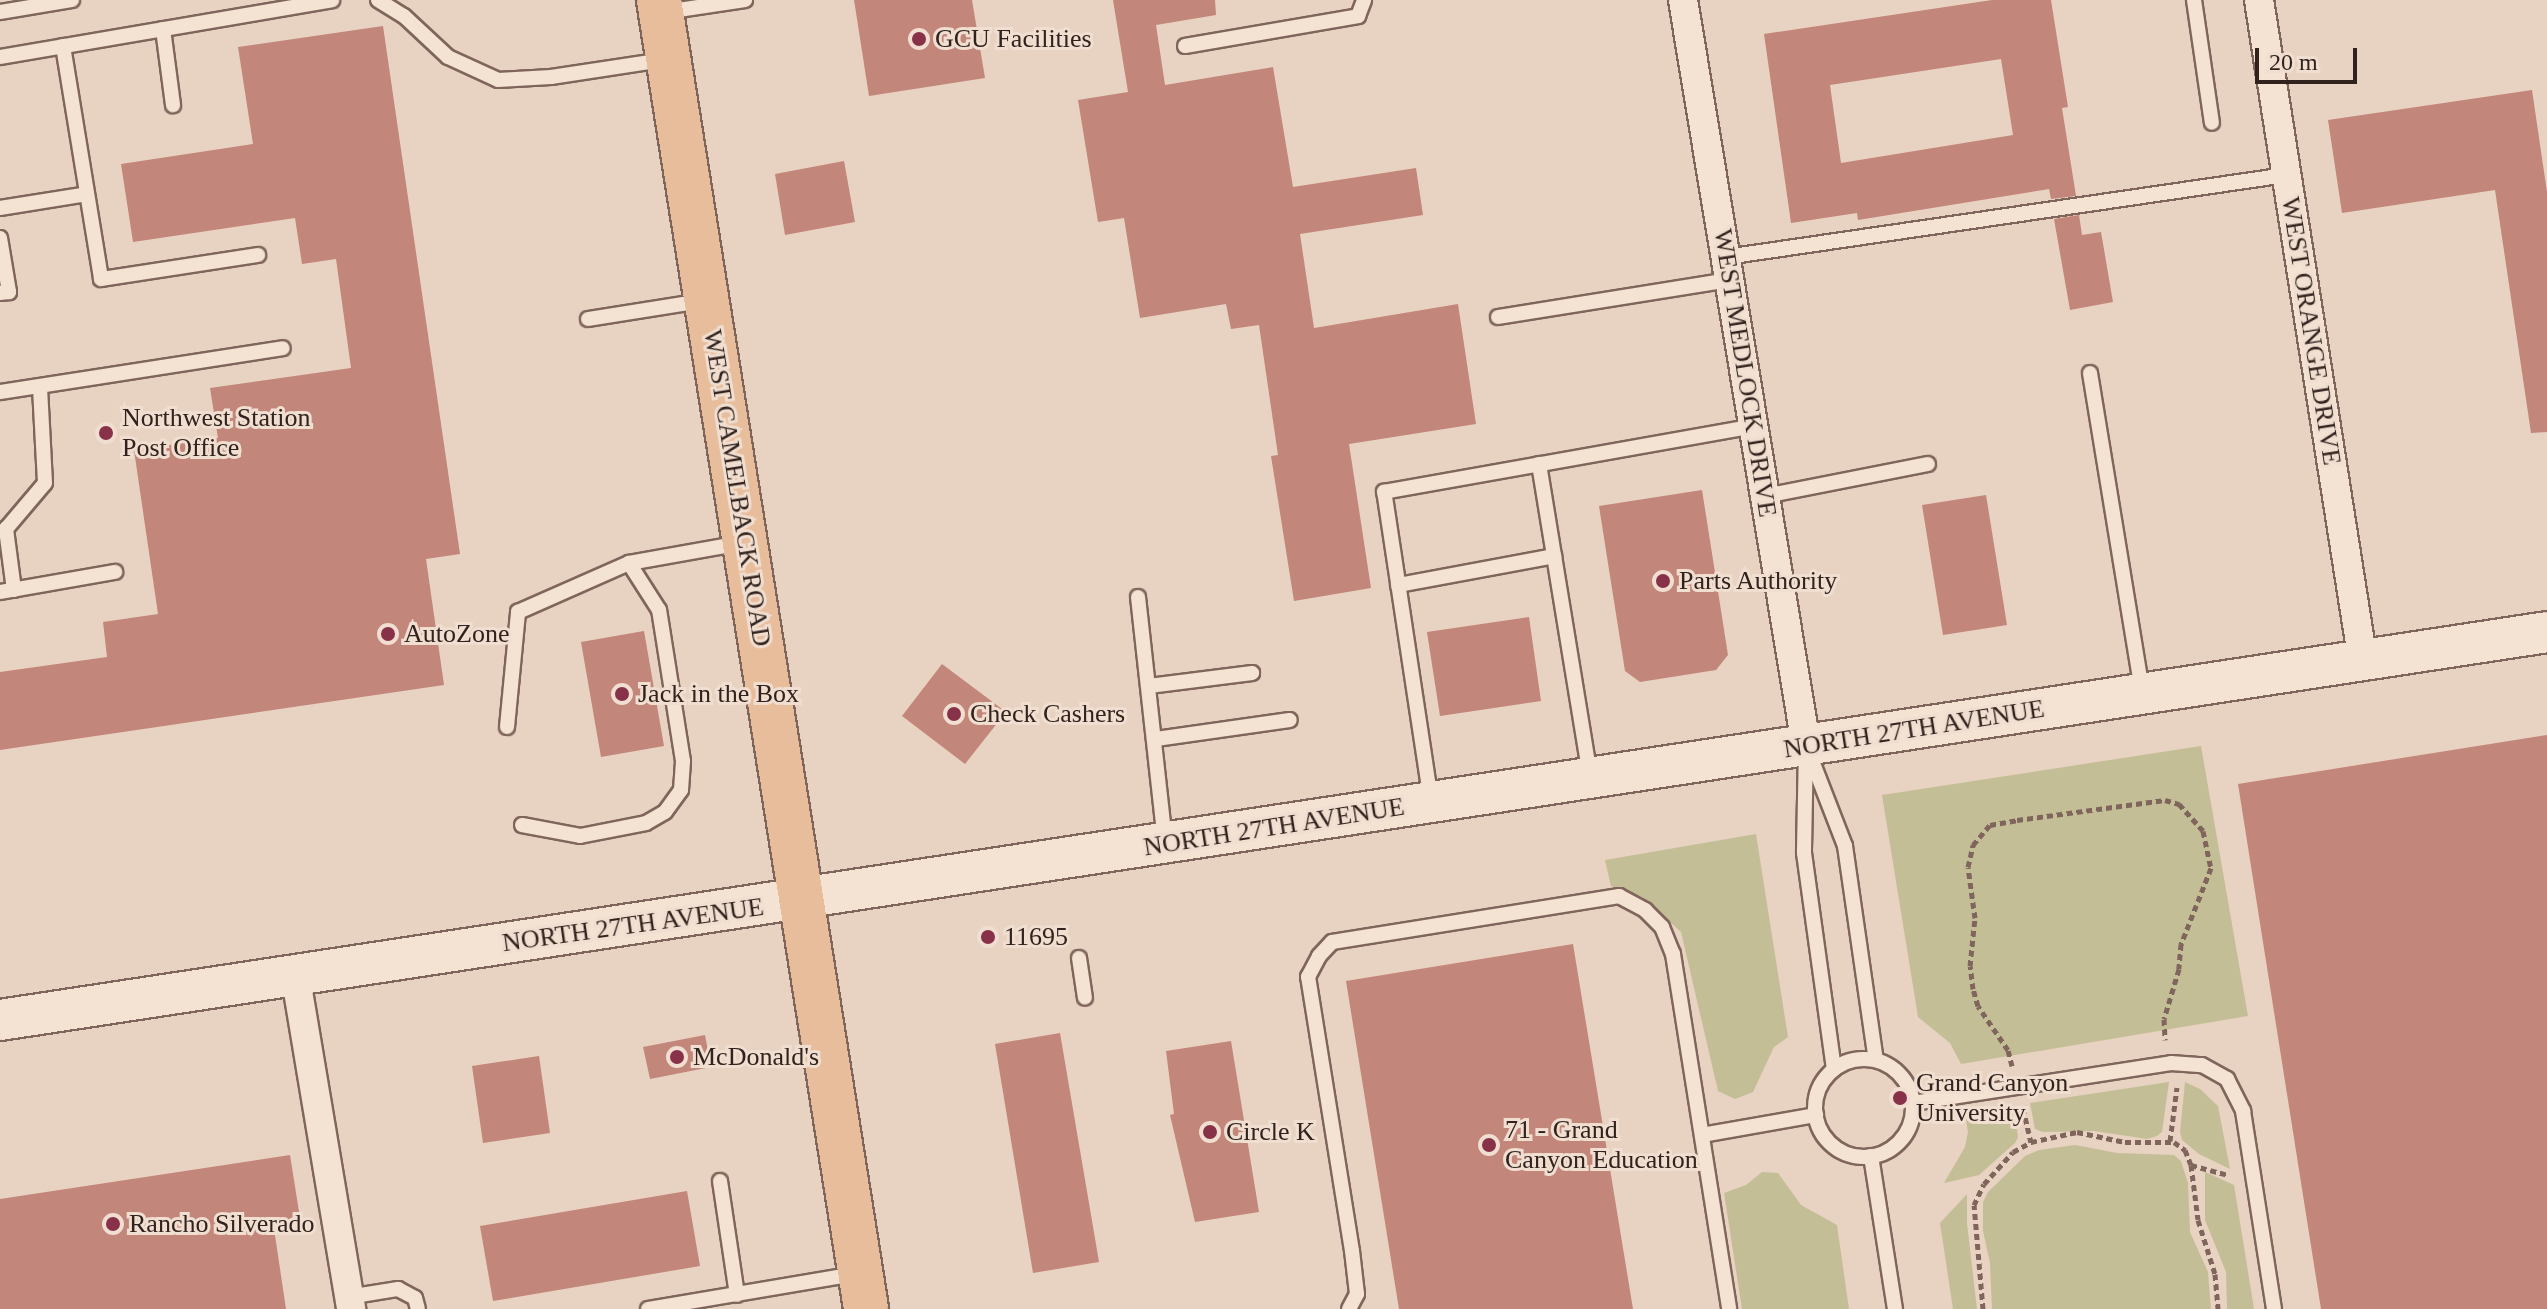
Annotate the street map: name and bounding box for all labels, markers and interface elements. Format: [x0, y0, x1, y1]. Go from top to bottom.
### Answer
place label: GCU Facilities [935, 23, 1092, 55]
marker: GCU Facilities [910, 30, 928, 48]
scale bar [2259, 32, 2361, 82]
text: 20 m [2269, 49, 2318, 75]
street label: WEST ORANGE DRIVE [2274, 194, 2348, 468]
street label: WEST MEDLOCK DRIVE [1707, 226, 1783, 520]
street label: WEST CAMELBACK ROAD [697, 327, 777, 649]
place label: Northwest Station Post Office [122, 402, 310, 464]
marker: Northwest Station Post Office [97, 424, 115, 442]
place label: Parts Authority [1679, 565, 1839, 597]
marker: Parts Authority [1654, 572, 1672, 590]
place label: AutoZone [404, 618, 509, 650]
marker: AutoZone [379, 625, 397, 643]
place label: Jack in the Box [638, 678, 799, 710]
marker: Jack in the Box [613, 685, 631, 703]
street label: NORTH 27TH AVENUE [1781, 693, 2047, 765]
place label: Check Cashers [970, 698, 1125, 730]
marker: Check Cashers [945, 705, 963, 723]
street label: NORTH 27TH AVENUE [1141, 791, 1407, 863]
street label: NORTH 27TH AVENUE [500, 891, 766, 959]
place label: 11695 [1004, 921, 1068, 953]
marker: 11695 [979, 928, 997, 946]
place label: McDonald's [693, 1041, 819, 1073]
marker: McDonald's [668, 1048, 686, 1066]
place label: Grand Canyon University [1916, 1067, 2068, 1128]
marker: Grand Canyon University [1891, 1089, 1909, 1107]
place label: 71 - Grand Canyon Education [1505, 1114, 1698, 1176]
place label: Circle K [1226, 1116, 1315, 1148]
marker: Circle K [1201, 1123, 1219, 1141]
marker: 71 - Grand Canyon Education [1480, 1136, 1498, 1154]
place label: Rancho Silverado [129, 1208, 315, 1240]
marker: Rancho Silverado [104, 1215, 122, 1233]

